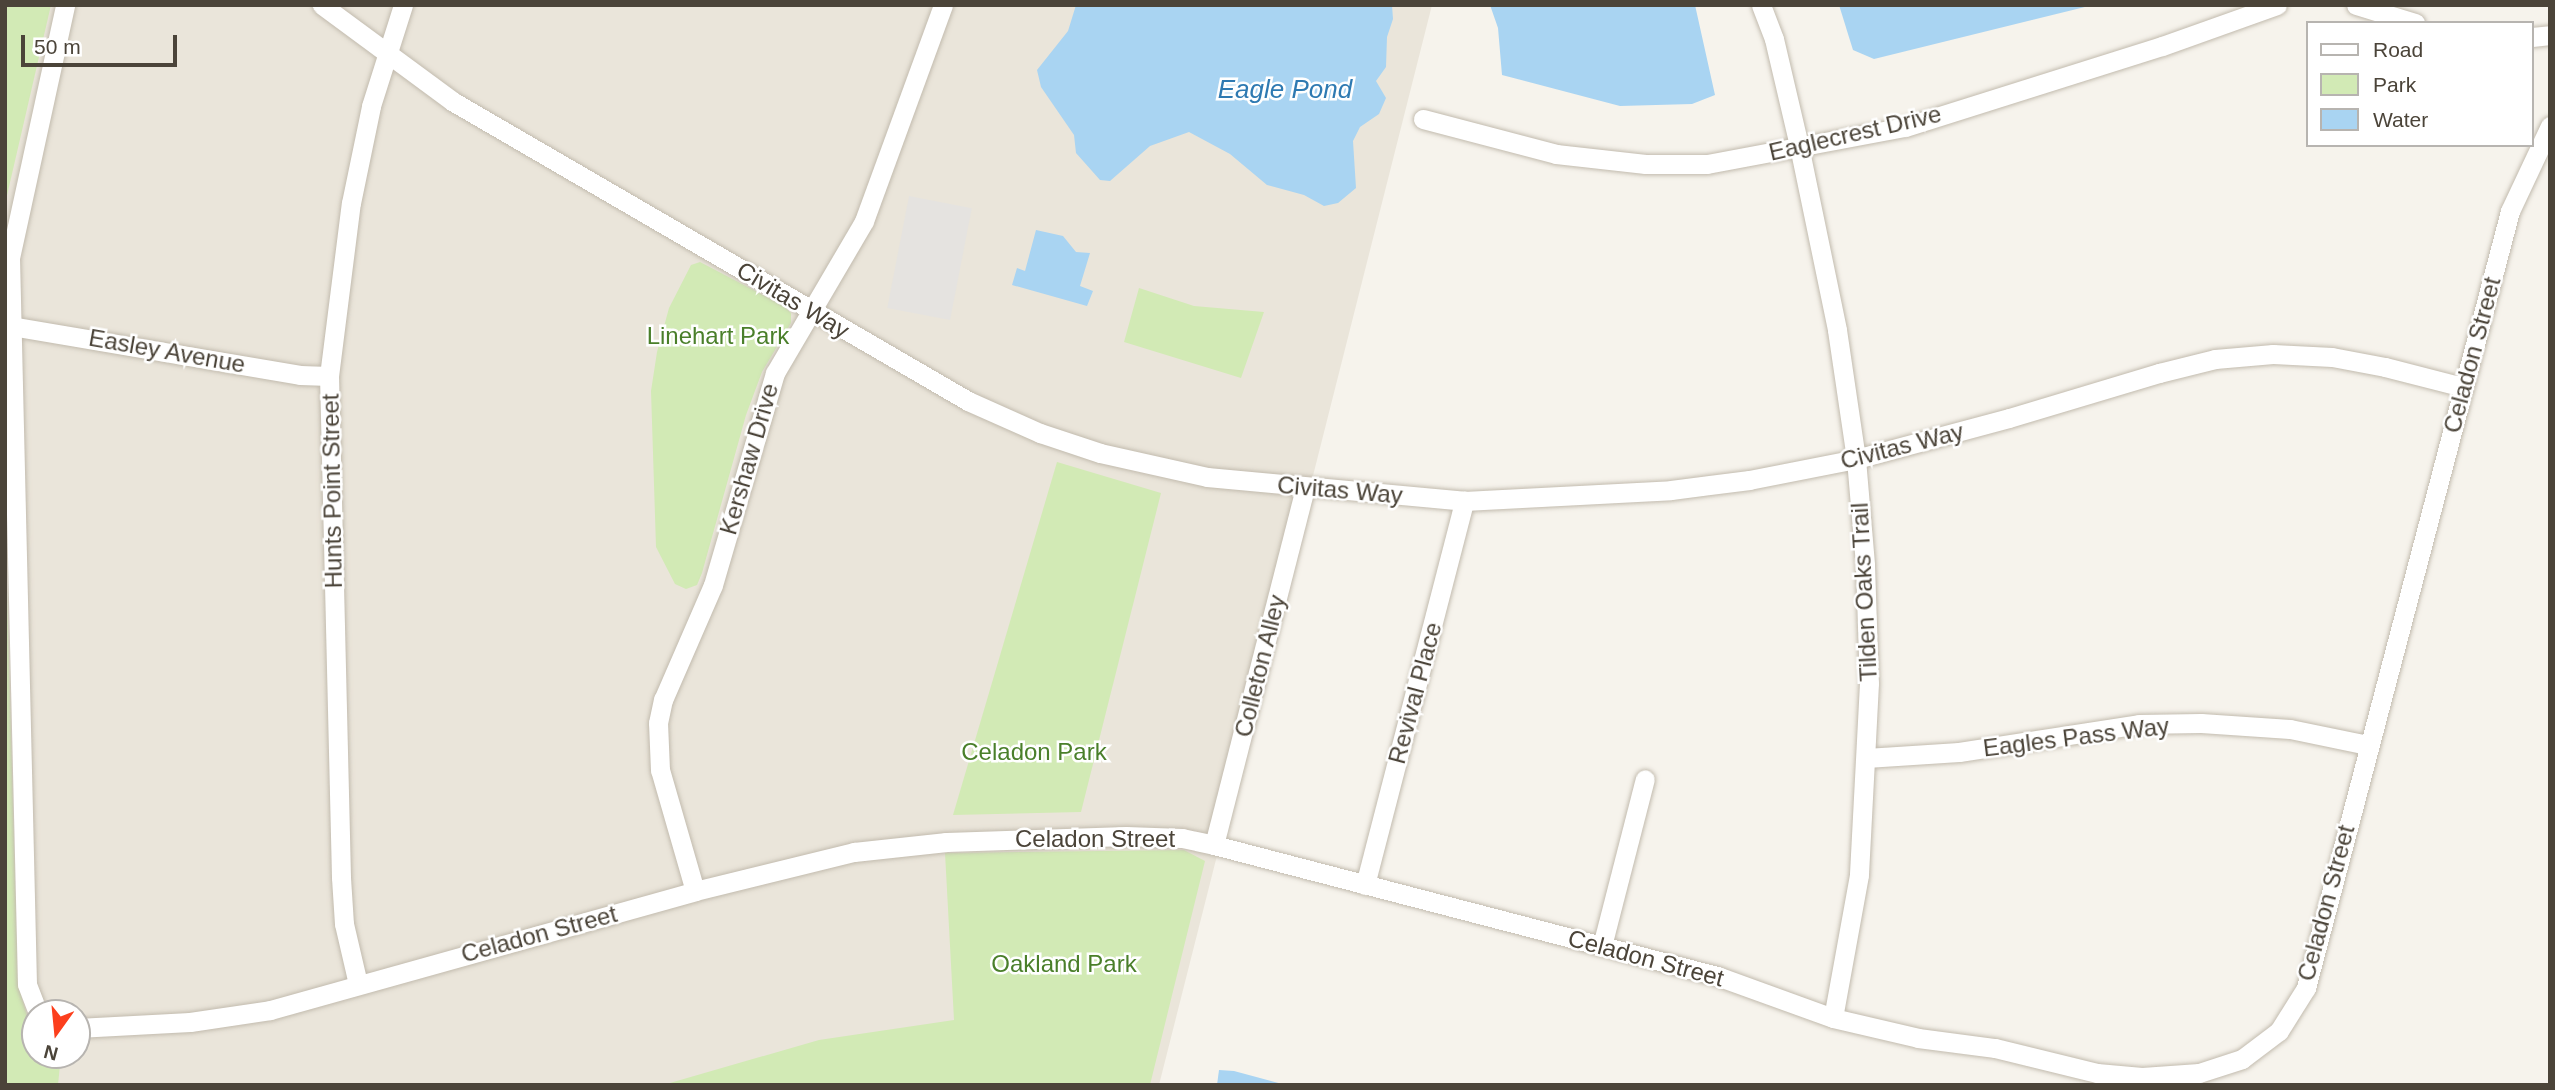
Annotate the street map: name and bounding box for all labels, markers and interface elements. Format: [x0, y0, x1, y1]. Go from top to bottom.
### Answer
scale bar [24, 21, 180, 65]
legend [2306, 21, 2534, 147]
text: 50 m [34, 35, 81, 58]
text: Road [2373, 38, 2423, 61]
text: Park [2373, 73, 2416, 96]
water label: Eagle Pond [1218, 74, 1352, 106]
street label: Eaglecrest Drive [1766, 99, 1944, 167]
text: Water [2373, 108, 2428, 131]
street label: Civitas Way [732, 255, 854, 345]
street label: Celadon Street [2437, 274, 2507, 436]
park label: Linehart Park [647, 322, 789, 350]
street label: Easley Avenue [86, 323, 248, 379]
street label: Kershaw Drive [714, 380, 784, 538]
street label: Hunts Point Street [316, 393, 348, 589]
street label: Civitas Way [1837, 417, 1967, 475]
street label: Civitas Way [1276, 470, 1404, 510]
street label: Tilden Oaks Trail [1845, 502, 1883, 682]
street label: Colleton Alley [1228, 591, 1292, 741]
street label: Revival Place [1382, 619, 1448, 767]
street label: Eagles Pass Way [1981, 711, 2171, 763]
park label: Celadon Park [961, 738, 1107, 766]
street label: Celadon Street [2291, 822, 2361, 984]
street label: Celadon Street [1015, 825, 1175, 853]
street label: Celadon Street [458, 899, 620, 969]
street label: Celadon Street [1565, 923, 1727, 993]
park label: Oakland Park [991, 950, 1137, 978]
north arrow [21, 999, 91, 1069]
text: N [42, 1041, 60, 1065]

